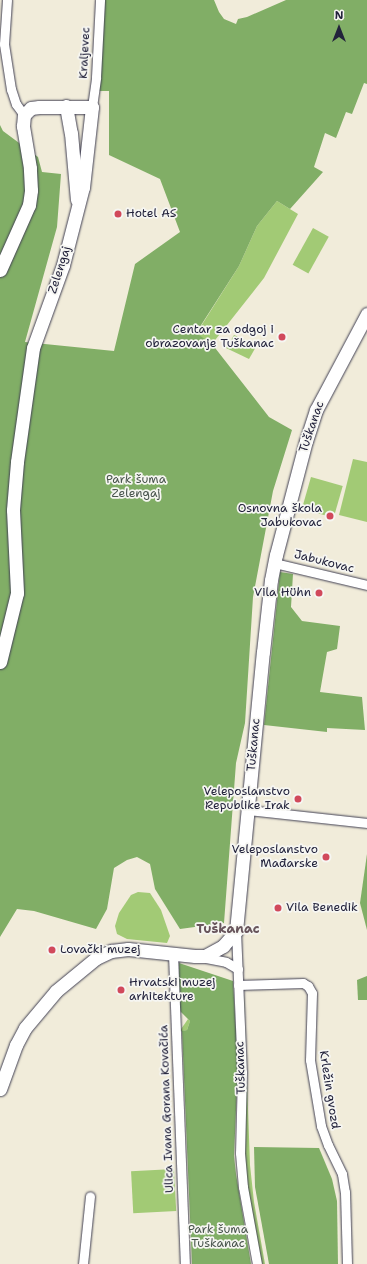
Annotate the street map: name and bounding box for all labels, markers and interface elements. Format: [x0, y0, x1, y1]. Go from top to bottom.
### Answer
north arrow [319, 8, 359, 48]
text: N [335, 8, 343, 23]
street label: Kraljevec [76, 27, 94, 79]
place label: Hotel AS [126, 207, 176, 221]
marker: Hotel AS [113, 209, 123, 219]
street label: Zelengaj [46, 245, 74, 295]
place label: Centar za odgoj i obrazovanje Tuškanac [145, 323, 274, 351]
marker: Centar za odgoj i obrazovanje Tuškanac [277, 332, 287, 342]
street label: Tuškanac [297, 399, 327, 455]
park label: Park šuma Zelengaj [106, 473, 166, 501]
place label: Osnovna škola Jabukovac [238, 502, 322, 530]
marker: Osnovna škola Jabukovac [325, 511, 335, 521]
street label: Jabukovac [292, 548, 356, 576]
place label: Vila Hühn [254, 586, 311, 600]
marker: Vila Hühn [314, 588, 324, 598]
street label: Tuškanac [245, 718, 263, 772]
place label: Veleposlanstvo Republike Irak [204, 785, 290, 813]
marker: Veleposlanstvo Republike Irak [293, 794, 303, 804]
place label: Veleposlanstvo Mađarske [232, 843, 318, 871]
marker: Veleposlanstvo Mađarske [321, 852, 331, 862]
place label: Vila Benedik [286, 901, 358, 915]
marker: Vila Benedik [273, 903, 283, 913]
district label: Tuškanac [196, 921, 260, 937]
place label: Lovački muzej [60, 943, 141, 957]
marker: Lovački muzej [47, 945, 57, 955]
place label: Hrvatski muzej arhitekture [129, 976, 215, 1004]
marker: Hrvatski muzej arhitekture [116, 985, 126, 995]
street label: Ulica Ivana Gorana Kovačića [157, 1025, 177, 1193]
street label: Tuškanac [233, 1041, 249, 1095]
street label: Krležin gvozd [316, 1050, 342, 1130]
park label: Park šuma Tuškanac [188, 1223, 248, 1251]

